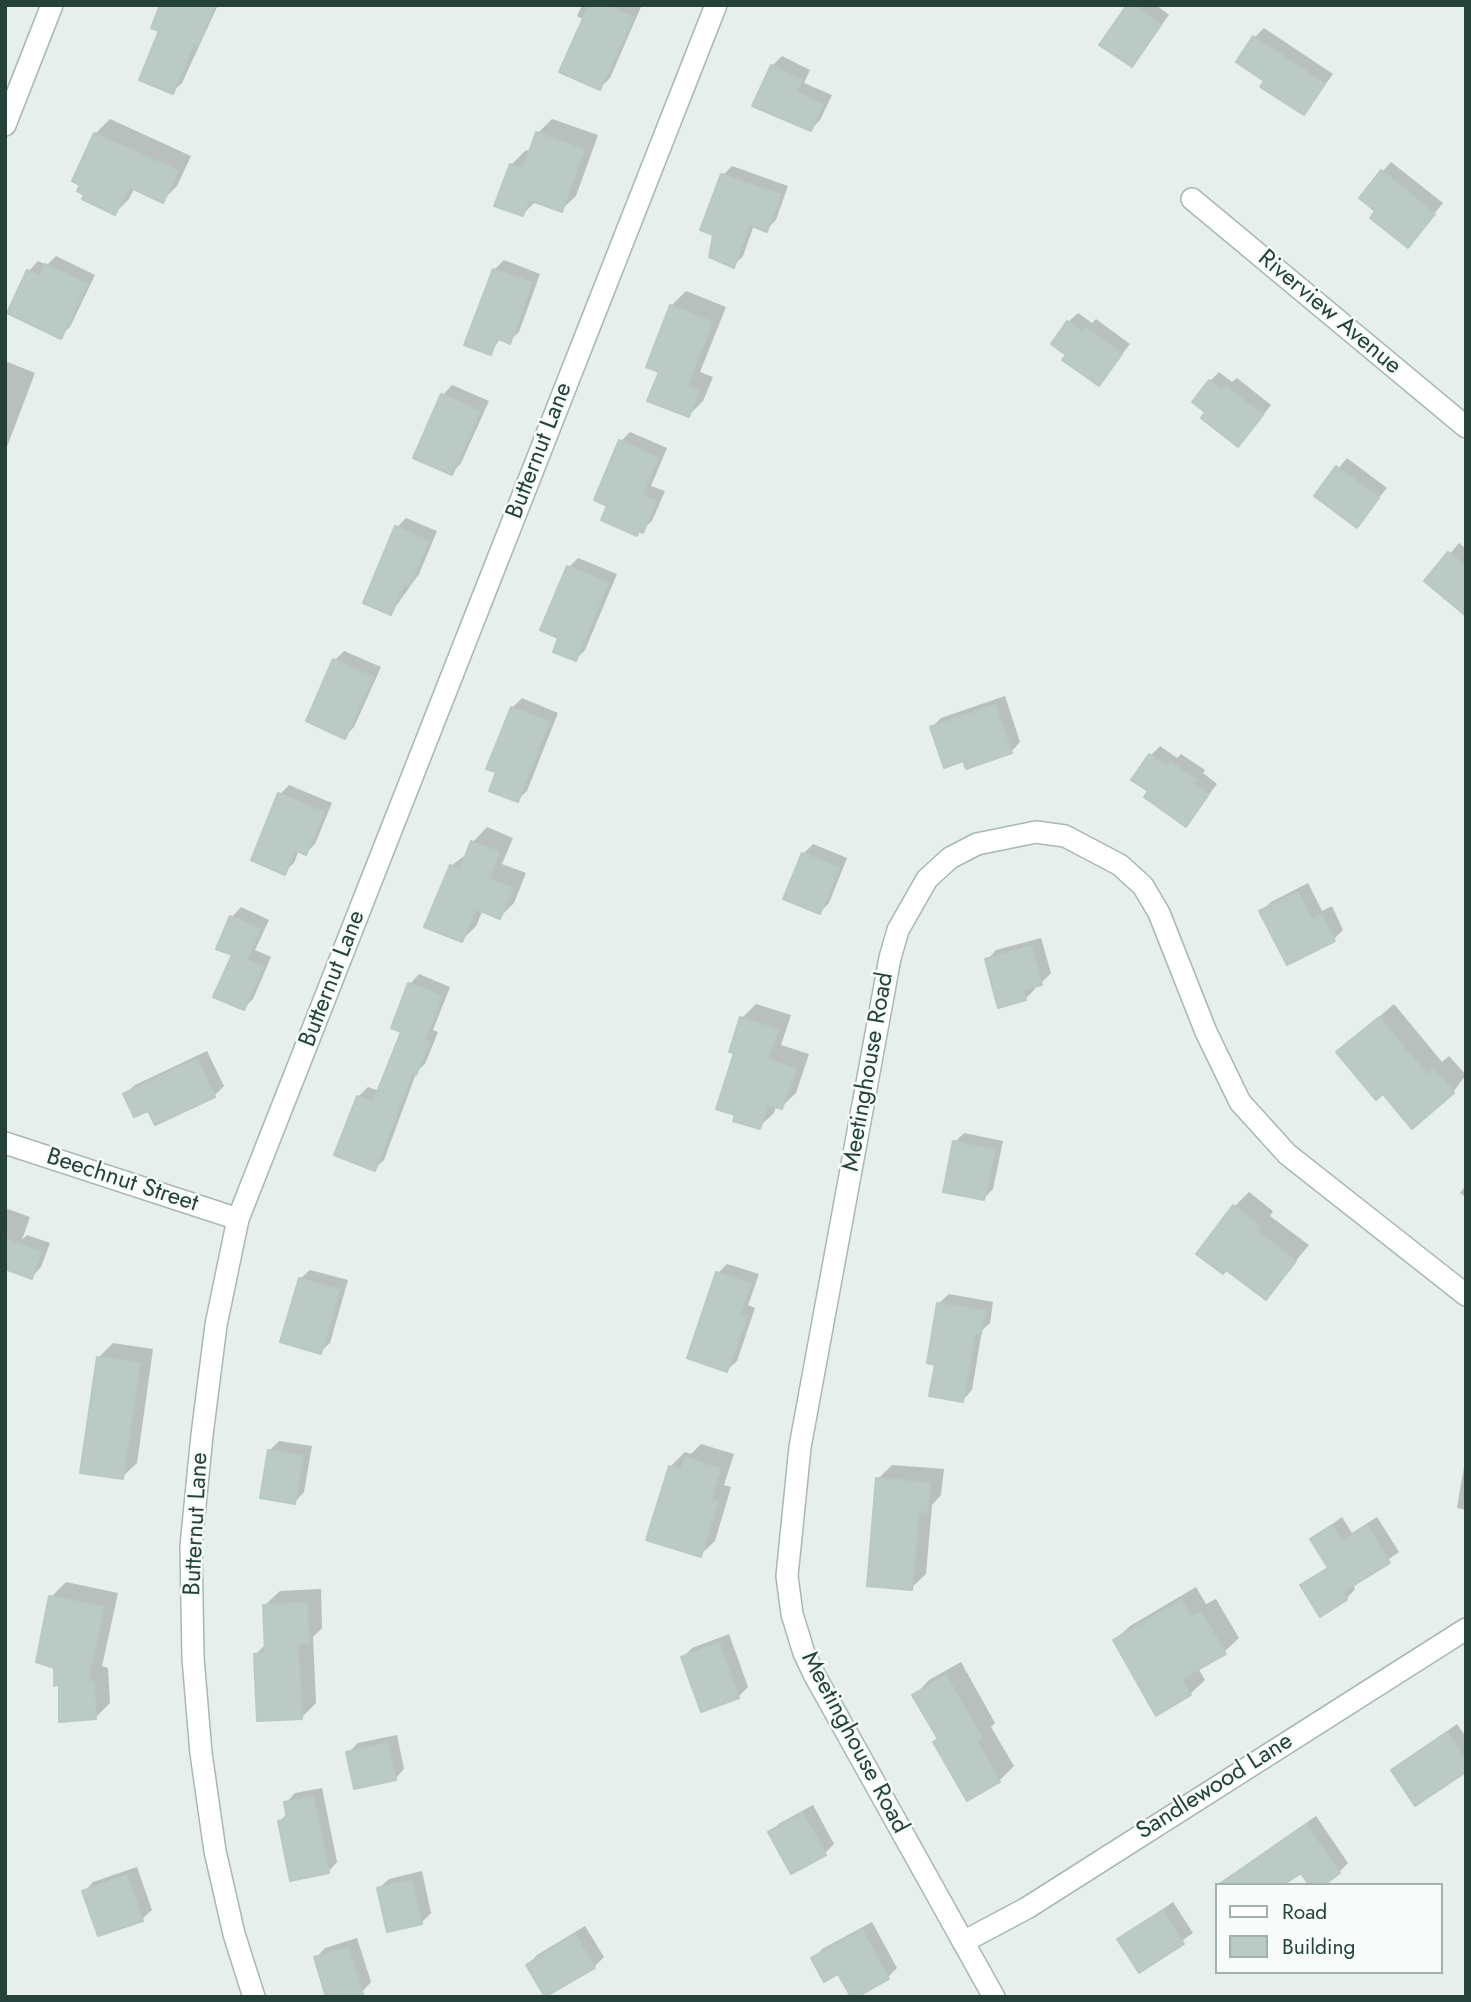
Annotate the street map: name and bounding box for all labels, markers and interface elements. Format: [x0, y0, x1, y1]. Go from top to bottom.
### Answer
street label: Riverview Avenue [1251, 245, 1407, 381]
street label: Butternut Lane [501, 379, 579, 523]
street label: Butternut Lane [294, 907, 372, 1051]
street label: Meetinghouse Road [837, 970, 901, 1174]
street label: Beechnut Street [43, 1143, 201, 1219]
street label: Butternut Lane [179, 1452, 215, 1596]
street label: Meetinghouse Road [794, 1647, 914, 1839]
street label: Sandlewood Lane [1132, 1727, 1298, 1847]
legend [1216, 1883, 1443, 1974]
text: Road [1282, 1897, 1327, 1927]
text: Building [1282, 1932, 1355, 1962]

